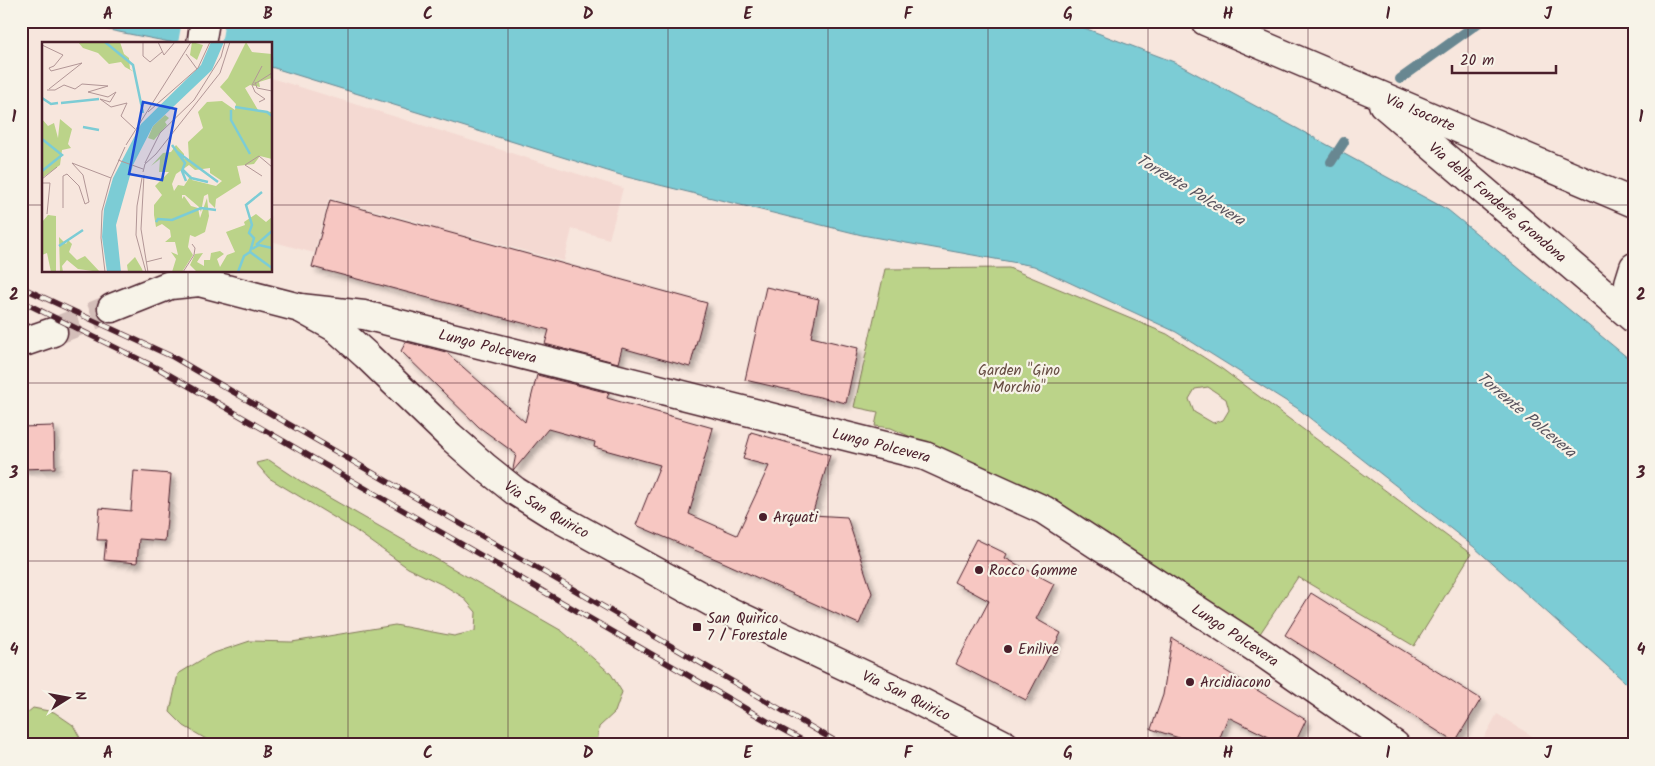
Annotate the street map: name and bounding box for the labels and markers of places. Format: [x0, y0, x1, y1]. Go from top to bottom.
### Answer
place label: Arquati [773, 506, 819, 530]
marker: Arquati [757, 511, 769, 523]
place label: Rocco Gomme [989, 559, 1078, 583]
marker: Rocco Gomme [973, 564, 985, 576]
place label: San Quirico 7 / Forestale [707, 607, 788, 648]
marker: San Quirico 7 / Forestale [691, 621, 703, 633]
place label: Enilive [1018, 638, 1059, 662]
marker: Enilive [1002, 643, 1014, 655]
place label: Arcidiacono [1200, 671, 1271, 695]
marker: Arcidiacono [1184, 676, 1196, 688]

